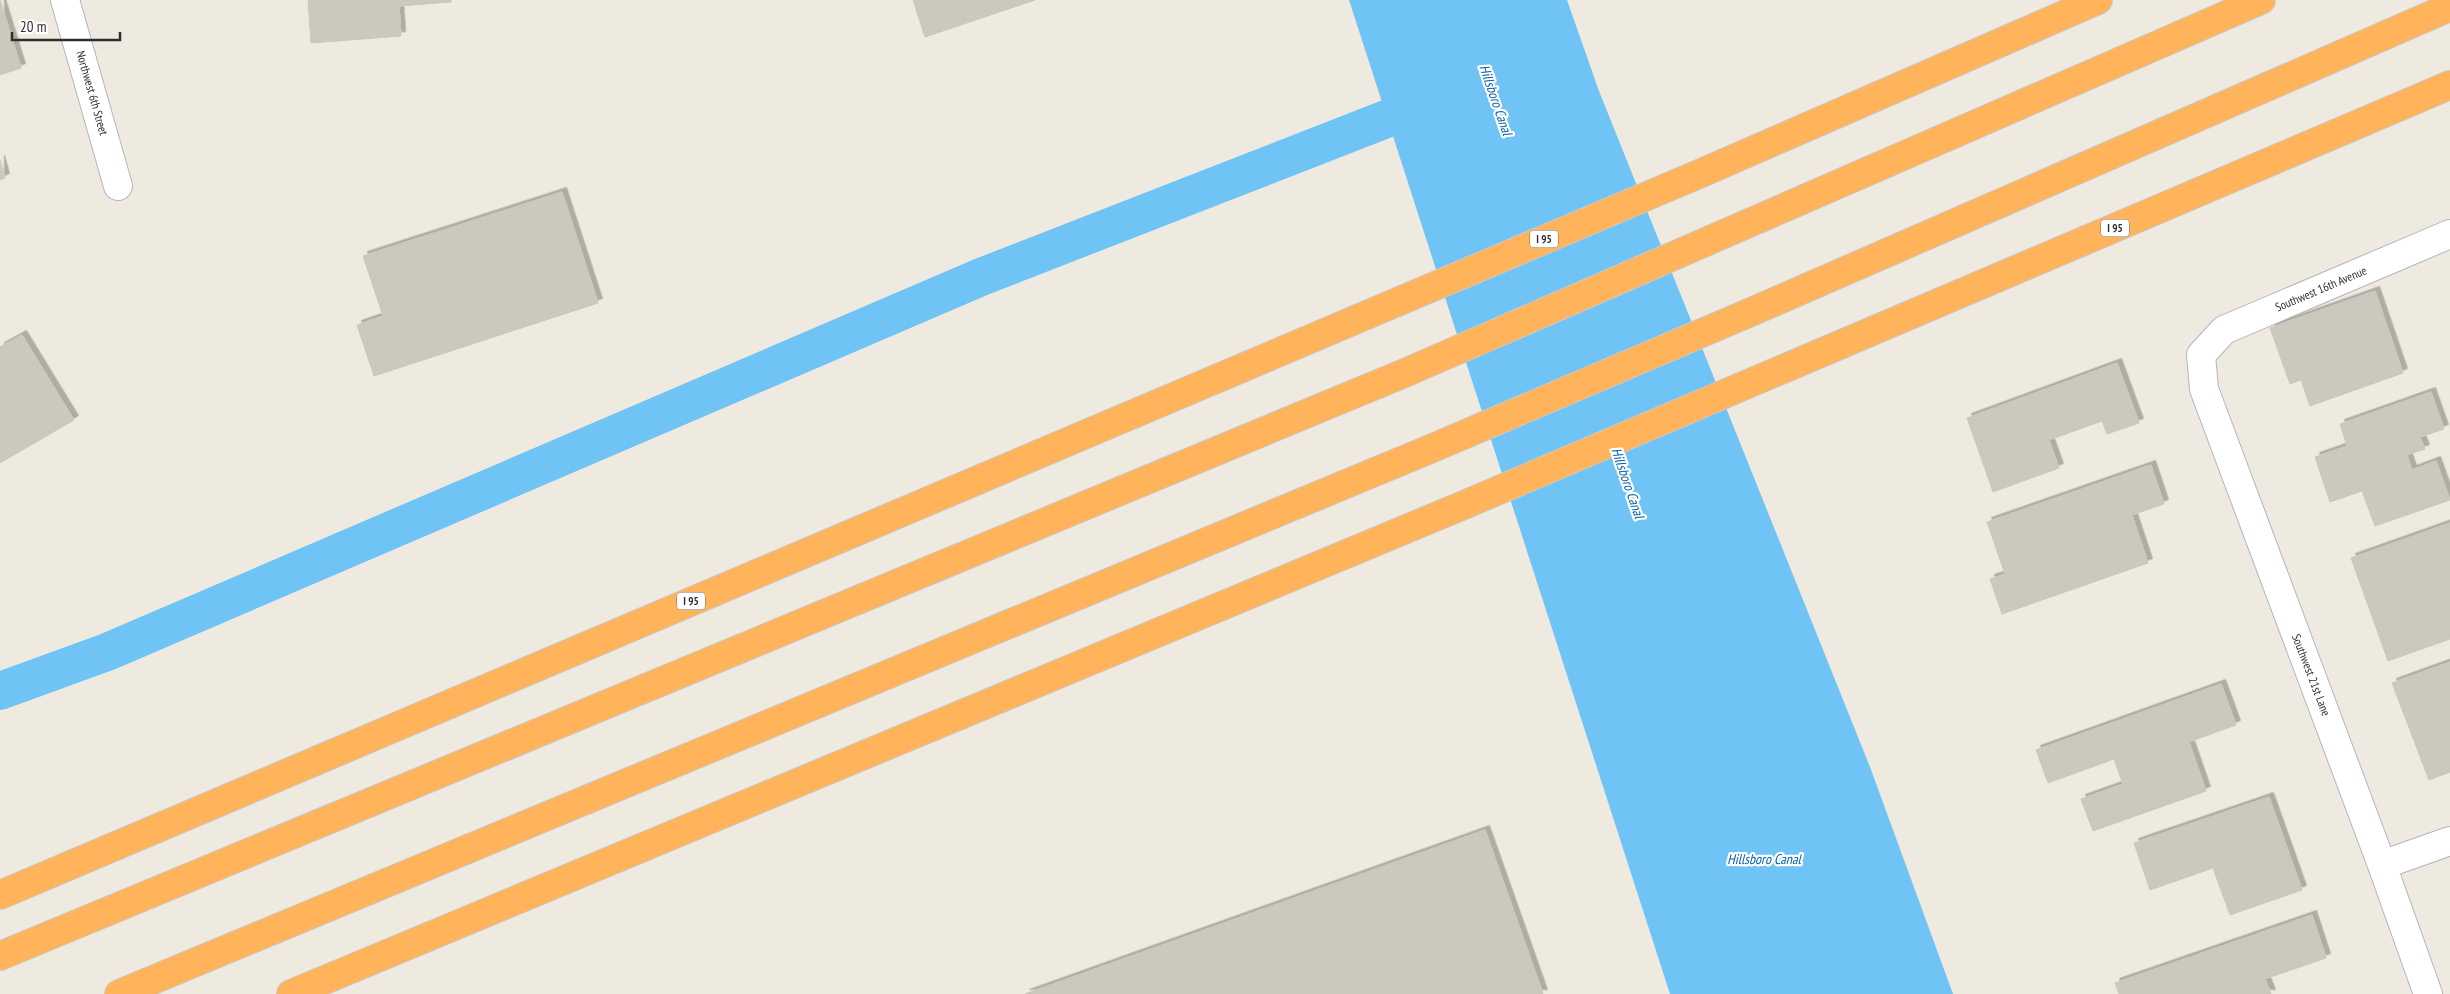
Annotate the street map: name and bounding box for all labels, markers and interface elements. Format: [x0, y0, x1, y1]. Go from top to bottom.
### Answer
scale bar [12, 10, 120, 42]
text: 20 m [20, 17, 46, 36]
street label: Northwest 6th Street [73, 49, 112, 137]
water label: Hillsboro Canal [1476, 62, 1517, 139]
road number: I 95 [2101, 220, 2129, 237]
road number: I 95 [1530, 230, 1558, 248]
street label: Southwest 16th Avenue [2273, 262, 2369, 315]
water label: Hillsboro Canal [1608, 445, 1649, 522]
road number: I 95 [677, 592, 705, 610]
street label: Southwest 21st Lane [2289, 632, 2334, 718]
water label: Hillsboro Canal [1727, 850, 1803, 868]

